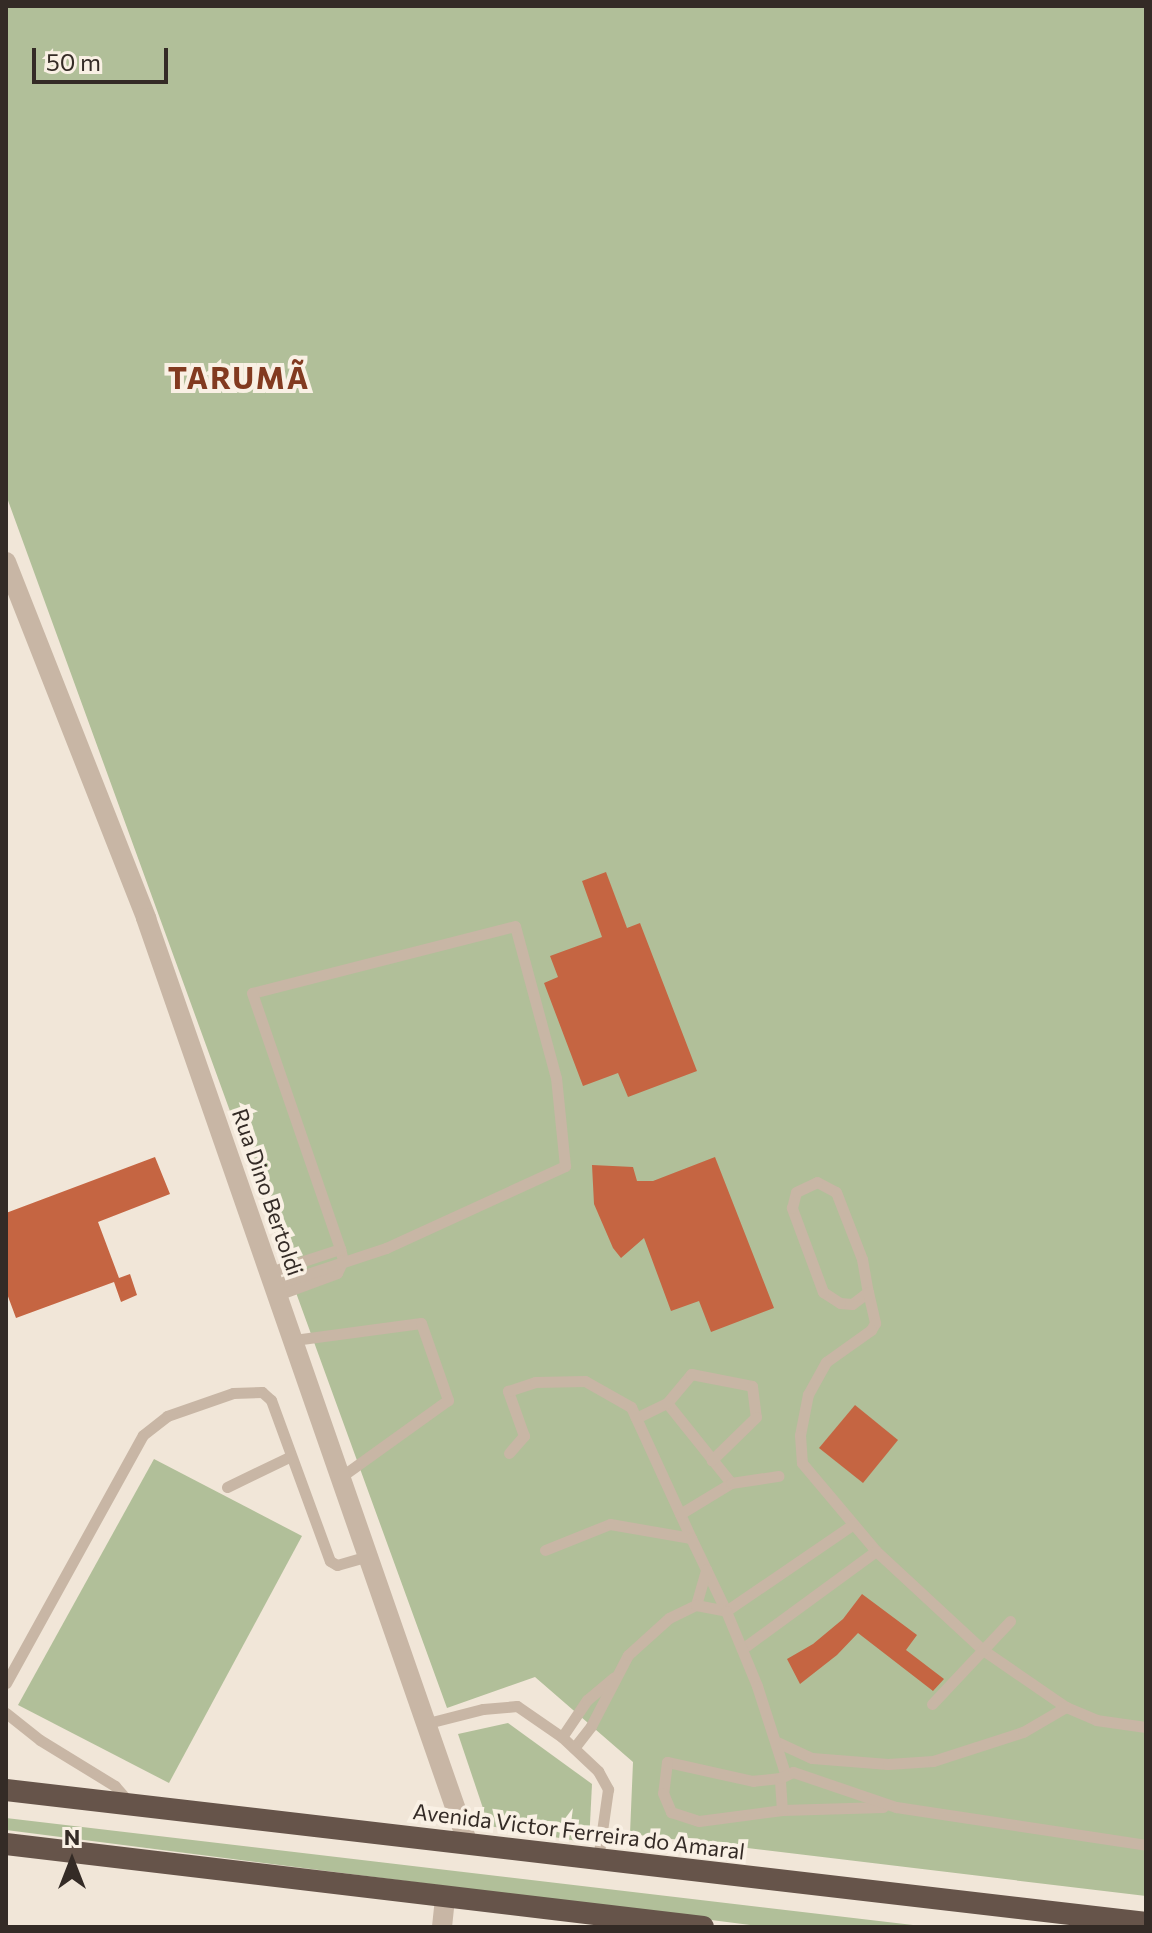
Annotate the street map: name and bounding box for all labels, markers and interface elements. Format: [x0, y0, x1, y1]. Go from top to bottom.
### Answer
scale bar [36, 32, 172, 82]
text: 50 m [46, 47, 101, 76]
district label: TARUMÃ [168, 359, 310, 395]
street label: Rua Dino Bertoldi [227, 1105, 309, 1279]
street label: Avenida Victor Ferreira do Amaral [412, 1798, 746, 1864]
north arrow [32, 1821, 112, 1901]
text: N [64, 1823, 80, 1850]

